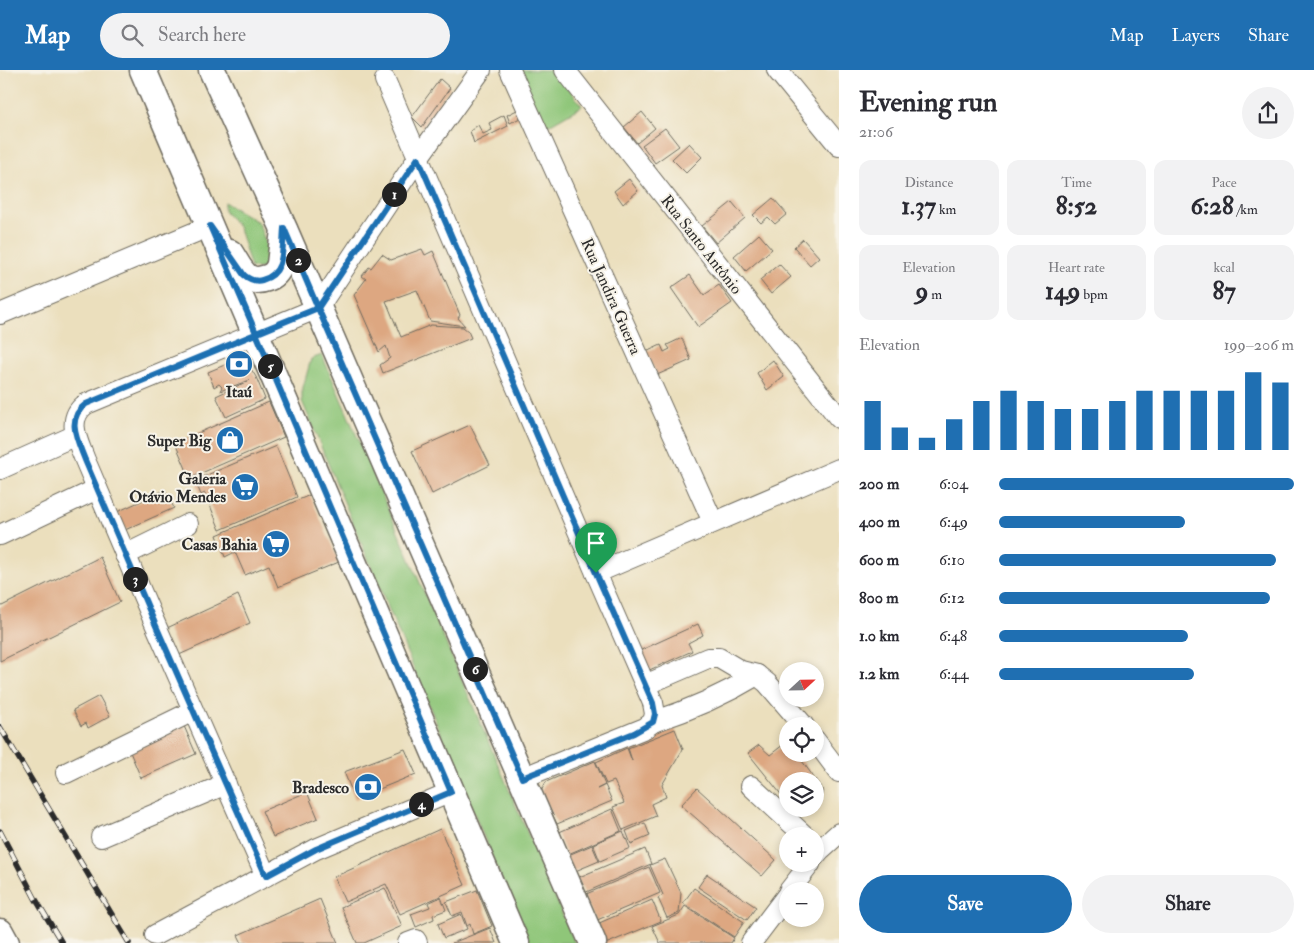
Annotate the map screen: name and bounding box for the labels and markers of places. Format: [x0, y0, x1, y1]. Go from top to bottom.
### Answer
pin: 1 [382, 182, 406, 206]
pin: 2 [286, 248, 310, 272]
bank icon: Itaú [224, 349, 254, 379]
pin: 5 [258, 354, 282, 378]
place label: Itaú [226, 382, 253, 402]
shop icon: Super Big [215, 425, 245, 455]
place label: Super Big [147, 431, 212, 452]
place label: Galeria Otávio Mendes [129, 469, 227, 507]
supermarket icon: Galeria Otávio Mendes [230, 472, 260, 502]
pin [575, 522, 617, 573]
supermarket icon: Casas Bahia [261, 529, 291, 559]
place label: Casas Bahia [182, 535, 257, 555]
pin: 3 [122, 566, 148, 592]
pin: 6 [462, 656, 488, 682]
bank icon: Bradesco [353, 772, 383, 802]
place label: Bradesco [292, 778, 349, 798]
pin: 4 [408, 792, 434, 816]

